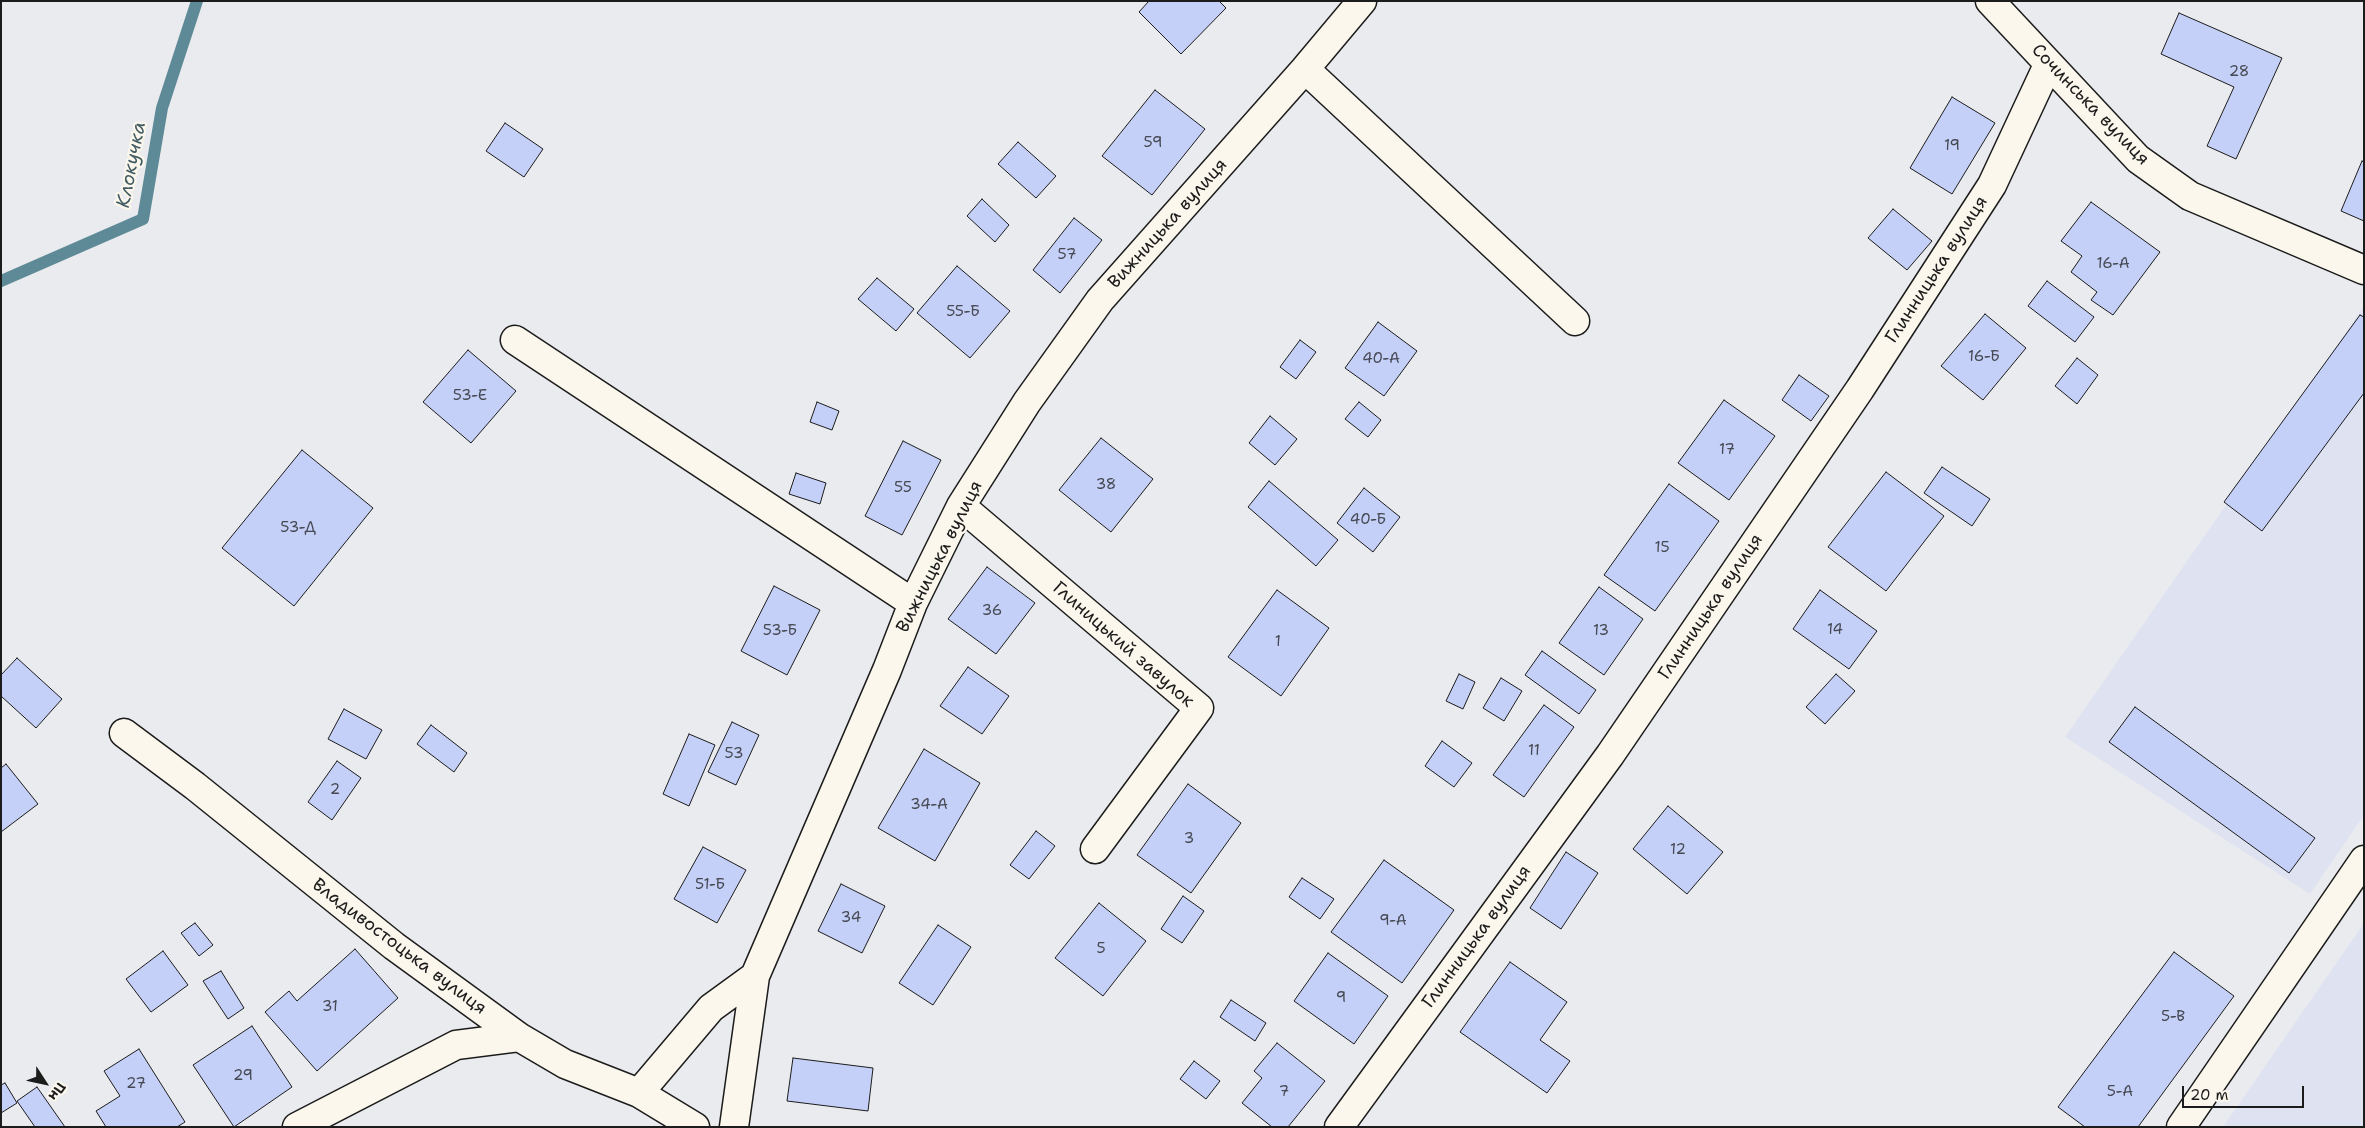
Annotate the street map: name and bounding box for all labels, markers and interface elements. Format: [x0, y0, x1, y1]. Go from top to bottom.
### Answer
street label: Сочинська вулиця [2026, 40, 2154, 170]
house number: 28 [2229, 63, 2249, 81]
water label: Клокучка [113, 120, 151, 210]
house number: 59 [1144, 134, 1162, 152]
house number: 19 [1944, 137, 1960, 155]
street label: Вижницька вулиця [1104, 155, 1232, 293]
street label: Глинницька вулиця [1881, 192, 1993, 348]
house number: 57 [1058, 246, 1076, 264]
house number: 16-А [2096, 255, 2130, 273]
house number: 55-Б [946, 303, 980, 321]
house number: 16-Б [1968, 348, 2000, 366]
house number: 40-А [1362, 350, 1400, 368]
house number: 53-Е [453, 387, 487, 405]
house number: 17 [1719, 441, 1735, 459]
house number: 38 [1096, 476, 1116, 494]
street label: Вижницька вулиця [892, 477, 988, 637]
house number: 55 [894, 479, 912, 497]
house number: 40-Б [1350, 511, 1386, 529]
house number: 53-Д [280, 519, 316, 537]
street label: Глинницька вулиця [1654, 530, 1768, 684]
house number: 15 [1654, 539, 1670, 557]
street label: Глиницький завулок [1048, 578, 1198, 712]
house number: 36 [982, 602, 1002, 620]
house number: 14 [1827, 621, 1843, 639]
house number: 53-Б [763, 622, 797, 640]
house number: 13 [1593, 622, 1609, 640]
house number: 1 [1275, 633, 1281, 651]
house number: 11 [1528, 742, 1540, 760]
house number: 53 [725, 745, 743, 763]
house number: 2 [330, 781, 340, 799]
house number: 34-А [910, 796, 948, 814]
house number: 3 [1184, 830, 1194, 848]
house number: 12 [1670, 841, 1686, 859]
street label: Глинницька вулиця [1418, 861, 1536, 1013]
street label: Владивостоцька вулиця [308, 874, 490, 1020]
house number: 51-Б [695, 876, 725, 894]
house number: 34 [841, 909, 861, 927]
house number: 9-А [1379, 912, 1407, 930]
house number: 5 [1096, 940, 1106, 958]
house number: 9 [1336, 989, 1346, 1007]
house number: 31 [322, 998, 338, 1016]
house number: 5-В [2161, 1008, 2185, 1026]
north arrow [20, 1058, 70, 1108]
house number: 29 [233, 1067, 253, 1085]
house number: 27 [126, 1075, 146, 1093]
scale bar [2185, 1076, 2308, 1108]
text: Пн [45, 1079, 70, 1104]
house number: 7 [1279, 1083, 1289, 1101]
house number: 5-А [2107, 1083, 2133, 1101]
text: 20 m [2190, 1085, 2229, 1105]

